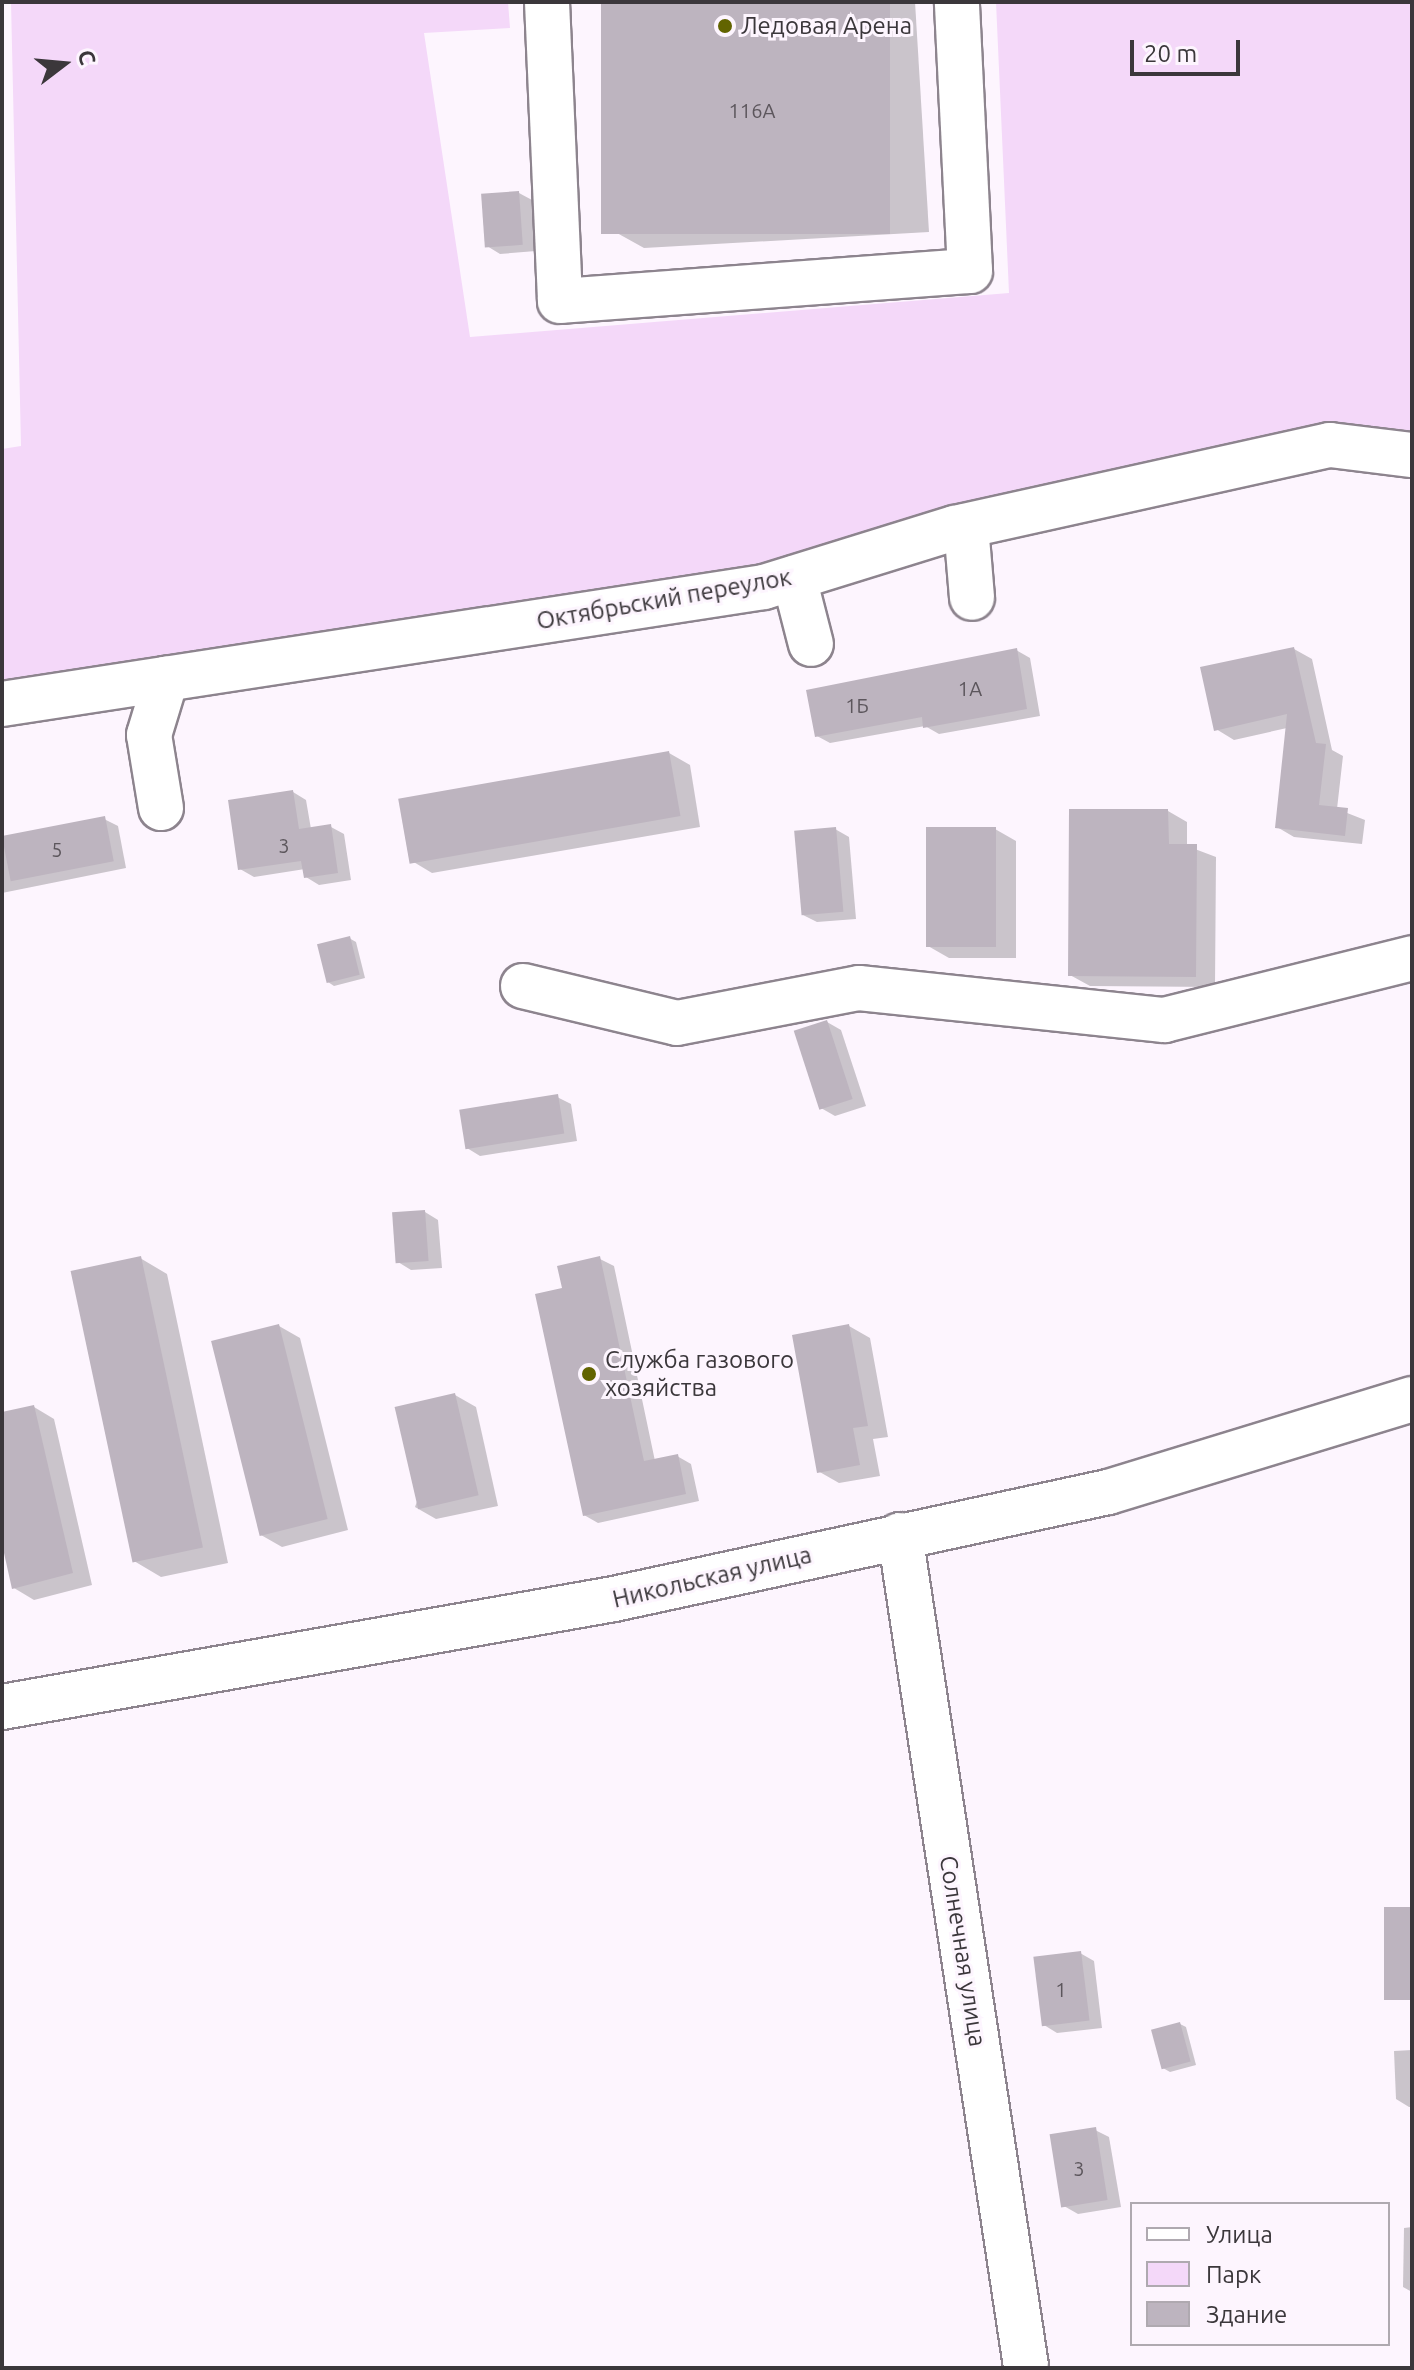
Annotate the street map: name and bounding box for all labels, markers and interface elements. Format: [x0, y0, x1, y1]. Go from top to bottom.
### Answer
place label: Ледовая Арена [741, 12, 912, 40]
marker: Ледовая Арена [716, 17, 734, 35]
north arrow [24, 24, 104, 104]
scale bar [1134, 24, 1244, 74]
text: 20 m [1144, 40, 1197, 67]
text: С [74, 47, 102, 67]
house number: 116А [729, 98, 775, 122]
street label: Октябрьский переулок [534, 562, 794, 636]
house number: 1А [958, 676, 982, 700]
house number: 1Б [845, 693, 869, 717]
house number: 3 [278, 833, 290, 857]
house number: 5 [51, 837, 63, 861]
place label: Служба газового хозяйства [605, 1346, 794, 1402]
marker: Служба газового хозяйства [580, 1365, 598, 1383]
street label: Никольская улица [610, 1540, 814, 1614]
street label: Солнечная улица [934, 1853, 992, 2049]
house number: 1 [1055, 1977, 1067, 2001]
house number: 3 [1073, 2156, 1085, 2180]
legend [1130, 2202, 1390, 2346]
text: Улица [1206, 2221, 1273, 2248]
text: Парк [1206, 2261, 1261, 2288]
text: Здание [1206, 2301, 1287, 2328]

